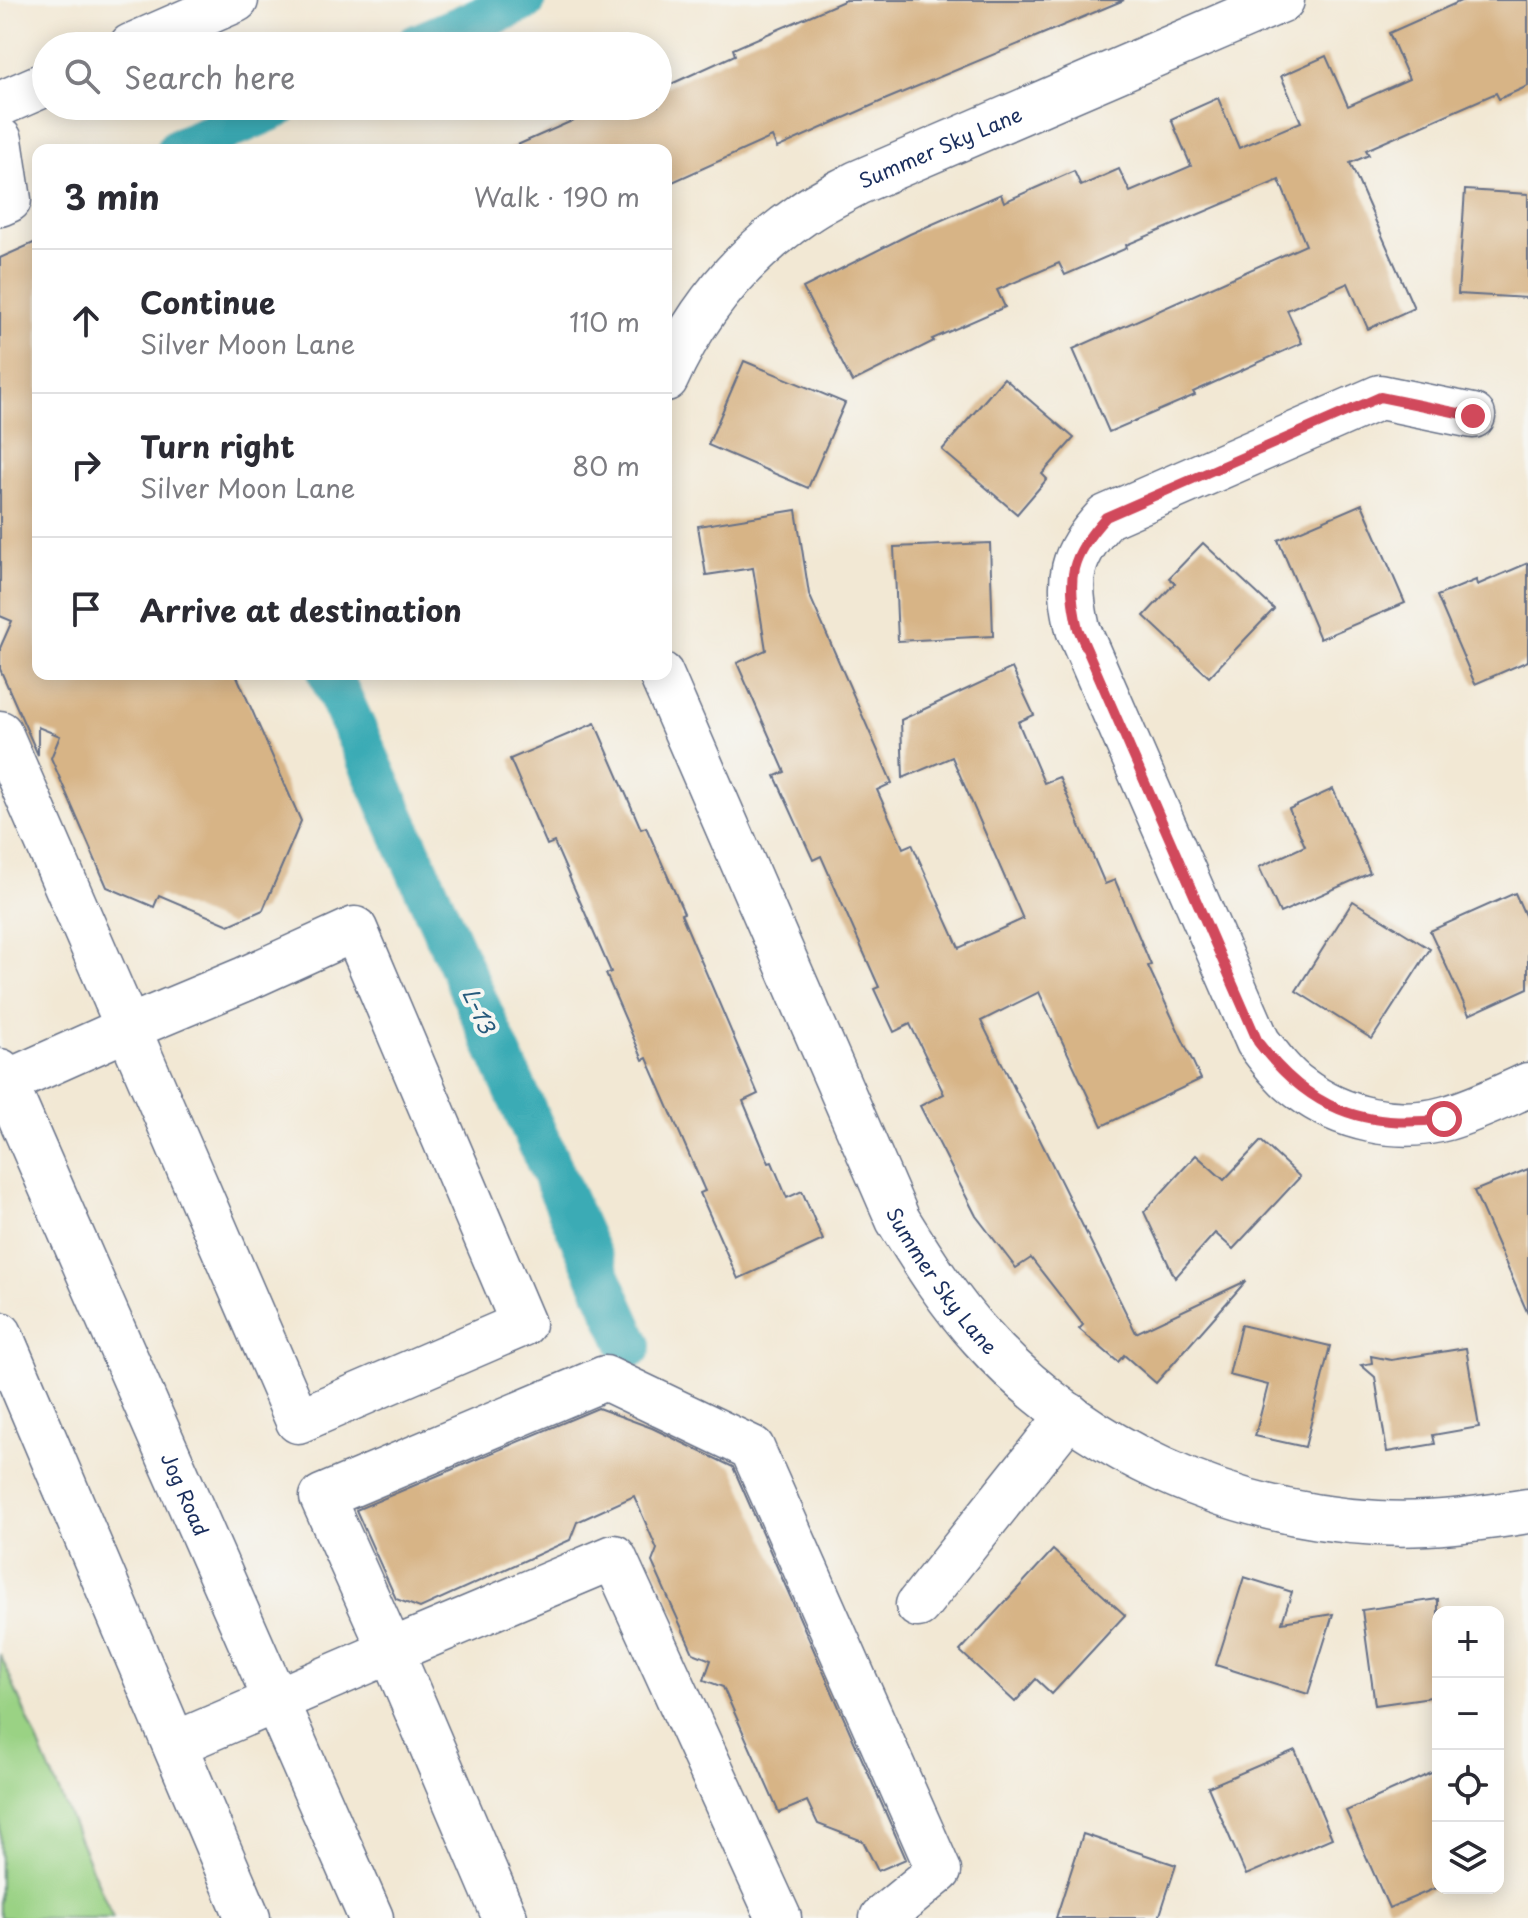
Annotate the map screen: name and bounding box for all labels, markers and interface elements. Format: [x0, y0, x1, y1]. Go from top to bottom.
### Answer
search box [32, 32, 672, 120]
icon: search [60, 54, 104, 98]
text: Search here [124, 54, 296, 99]
street label: Summer Sky Lane [854, 99, 1026, 196]
text: 3 min [64, 170, 160, 222]
text: Walk · 190 m [474, 177, 640, 216]
text: Continue [140, 279, 275, 324]
icon: ahead [64, 299, 108, 343]
text: 110 m [569, 302, 640, 341]
text: Silver Moon Lane [140, 324, 355, 363]
route end [1455, 398, 1491, 434]
text: Turn right [140, 423, 295, 468]
icon: right [64, 443, 108, 487]
text: 80 m [572, 446, 640, 485]
text: Silver Moon Lane [140, 468, 355, 507]
icon: arrive [64, 587, 108, 631]
text: Arrive at destination [140, 587, 462, 632]
water label: L-13 [455, 982, 505, 1038]
route start [1426, 1101, 1462, 1137]
street label: Summer Sky Lane [879, 1202, 1005, 1361]
street label: Jog Road [154, 1448, 217, 1541]
map controls [1432, 1606, 1504, 1894]
button: + [1432, 1606, 1504, 1678]
button: − [1432, 1678, 1504, 1750]
button: locate [1432, 1750, 1504, 1822]
button: layers [1432, 1822, 1504, 1894]

